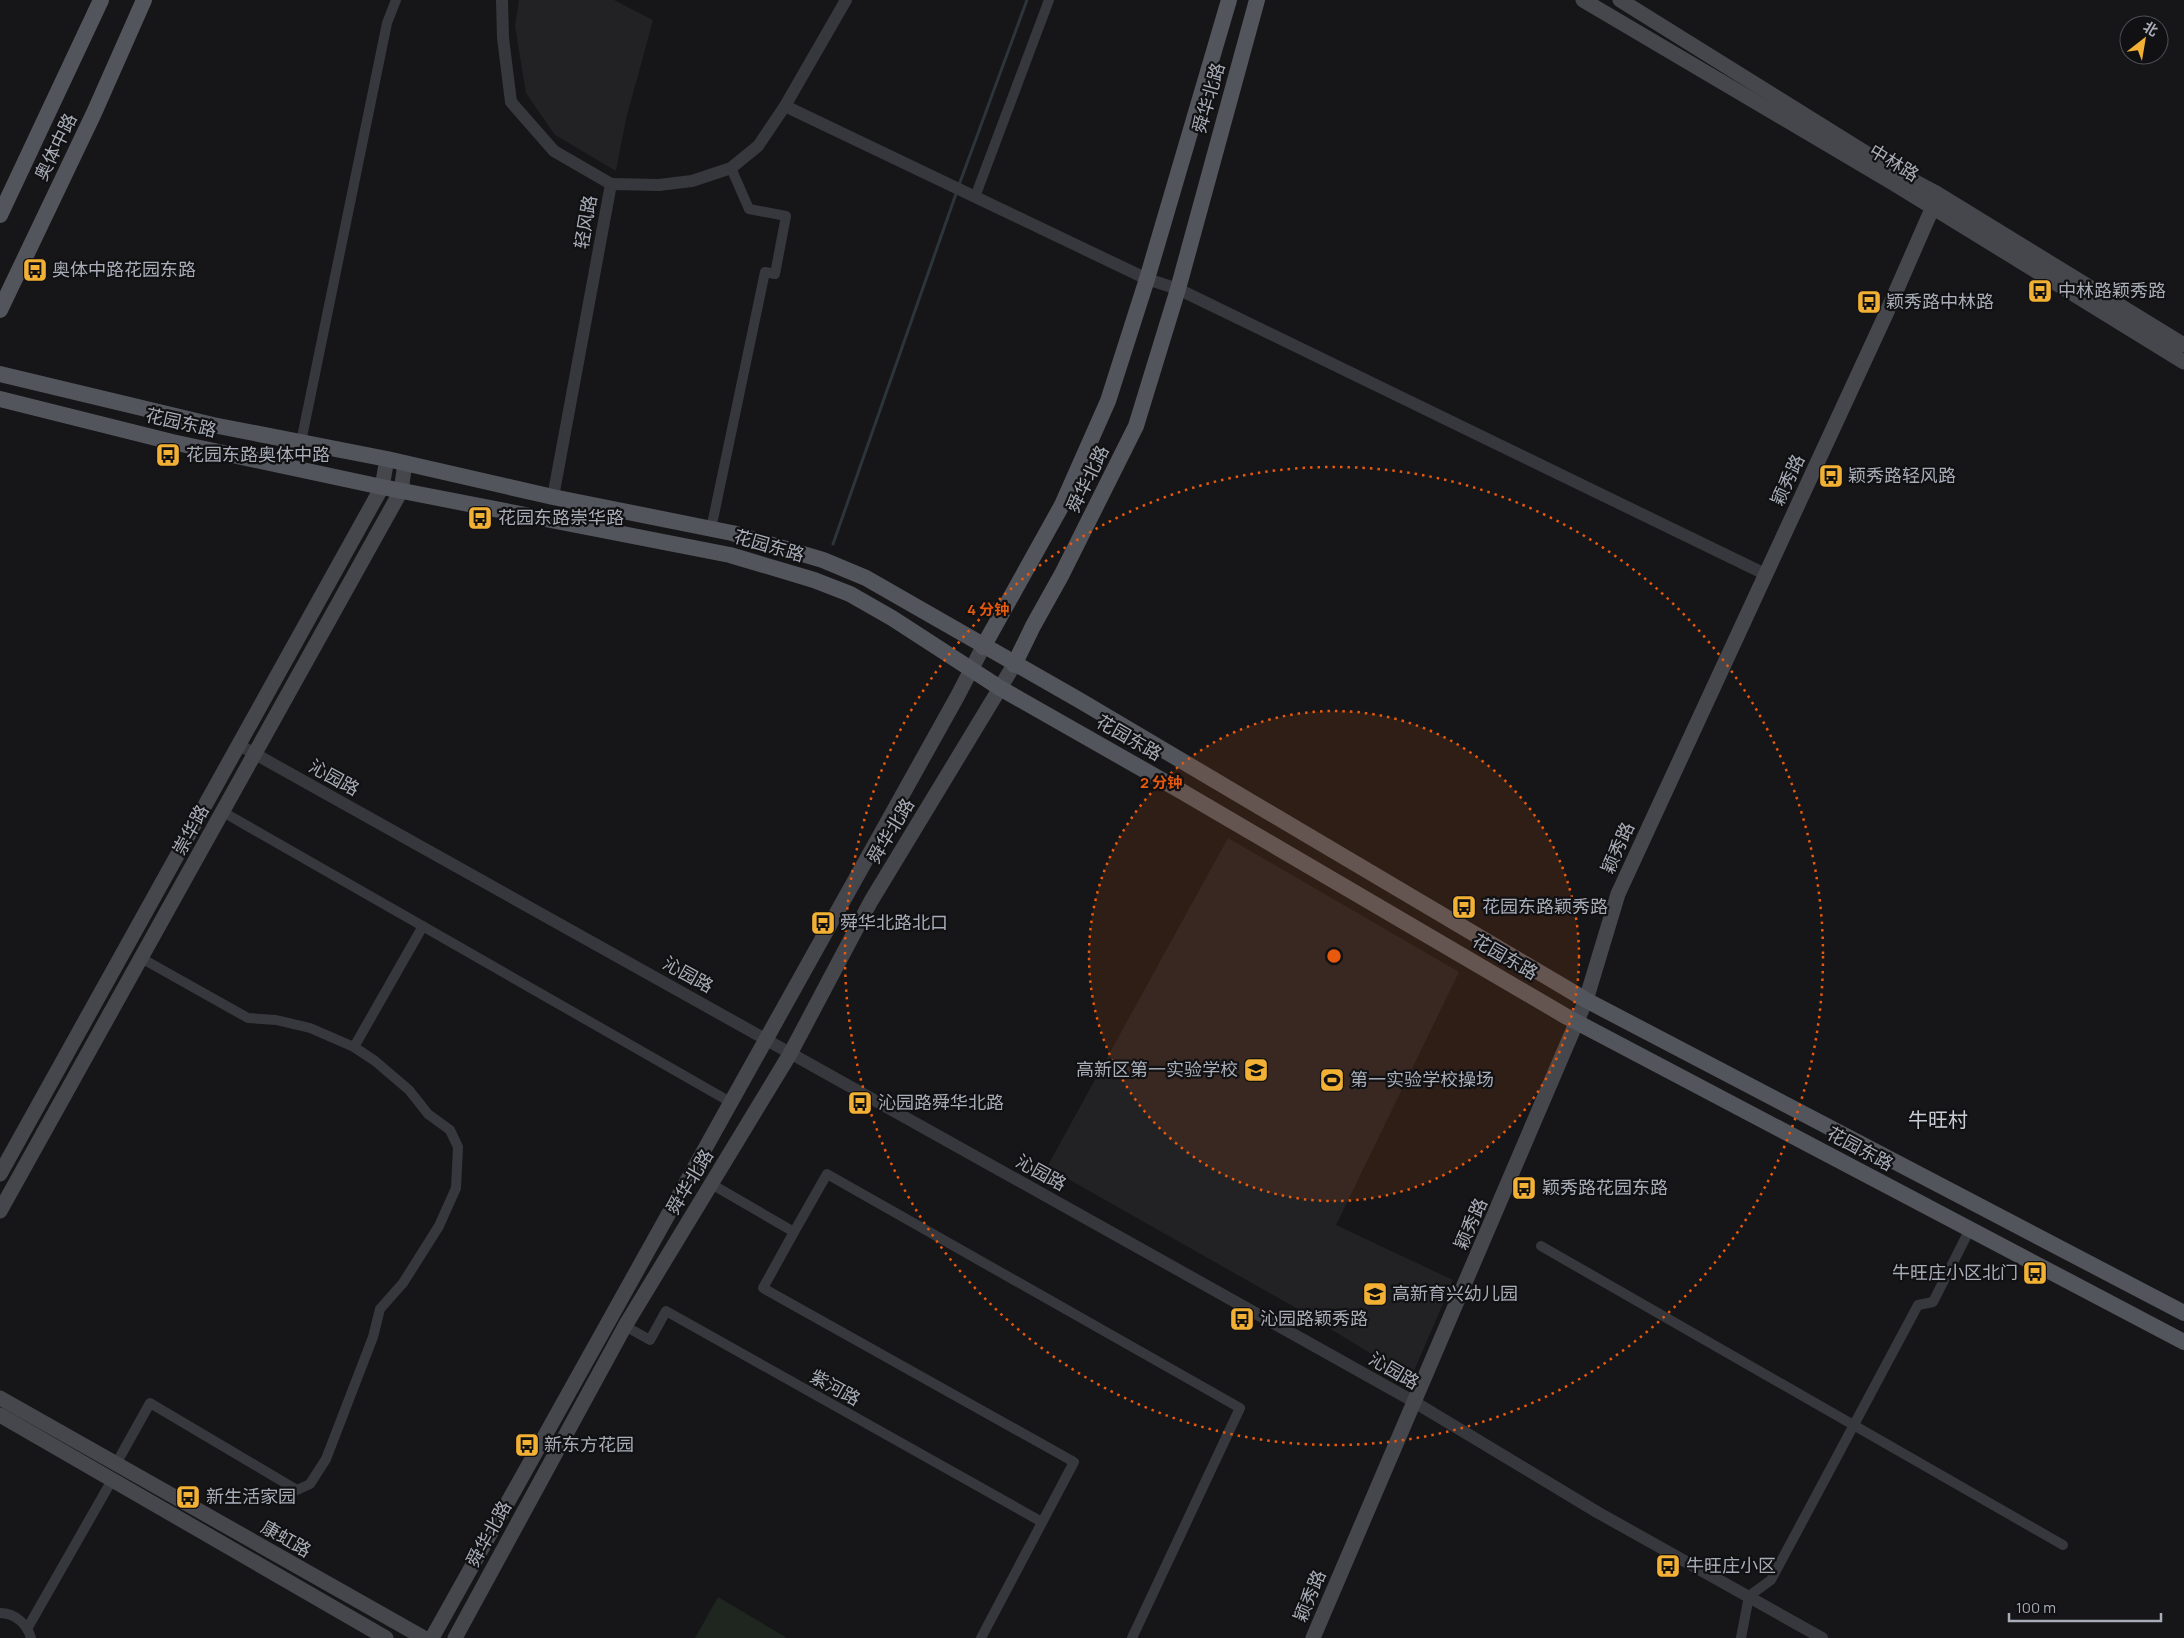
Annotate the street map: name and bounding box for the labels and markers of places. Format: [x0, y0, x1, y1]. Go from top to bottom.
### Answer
bus stop icon: 奥体中路花园东路 [22, 257, 48, 283]
place label: 奥体中路花园东路 [52, 257, 196, 281]
bus stop icon: 中林路颖秀路 [2027, 278, 2053, 304]
place label: 中林路颖秀路 [2058, 278, 2166, 302]
bus stop icon: 颖秀路中林路 [1856, 289, 1882, 315]
place label: 颖秀路中林路 [1886, 289, 1994, 313]
bus stop icon: 花园东路奥体中路 [155, 442, 181, 468]
place label: 花园东路奥体中路 [186, 442, 330, 466]
bus stop icon: 颖秀路轻风路 [1818, 463, 1844, 489]
place label: 颖秀路轻风路 [1848, 463, 1956, 487]
bus stop icon: 花园东路崇华路 [467, 505, 493, 531]
place label: 花园东路崇华路 [498, 505, 624, 529]
bus stop icon: 花园东路颖秀路 [1451, 894, 1477, 920]
place label: 花园东路颖秀路 [1482, 894, 1608, 918]
bus stop icon: 舜华北路北口 [810, 910, 836, 936]
place label: 舜华北路北口 [840, 910, 948, 934]
centre of rings [1325, 947, 1343, 965]
place label: 高新区第一实验学校 [1076, 1057, 1238, 1081]
school or university icon: 高新区第一实验学校 [1243, 1057, 1269, 1083]
sports icon: 第一实验学校操场 [1319, 1067, 1345, 1093]
place label: 第一实验学校操场 [1350, 1067, 1494, 1091]
bus stop icon: 沁园路舜华北路 [847, 1090, 873, 1116]
place label: 沁园路舜华北路 [878, 1090, 1004, 1114]
bus stop icon: 颖秀路花园东路 [1511, 1175, 1537, 1201]
place label: 颖秀路花园东路 [1542, 1175, 1668, 1199]
place label: 牛旺庄小区北门 [1892, 1260, 2018, 1284]
bus stop icon: 牛旺庄小区北门 [2022, 1260, 2048, 1286]
school or university icon: 高新育兴幼儿园 [1362, 1281, 1388, 1307]
place label: 高新育兴幼儿园 [1392, 1281, 1518, 1305]
bus stop icon: 沁园路颖秀路 [1229, 1306, 1255, 1332]
place label: 沁园路颖秀路 [1260, 1306, 1368, 1330]
bus stop icon: 新东方花园 [514, 1432, 540, 1458]
place label: 新东方花园 [544, 1432, 634, 1456]
bus stop icon: 新生活家园 [175, 1484, 201, 1510]
place label: 新生活家园 [206, 1484, 296, 1508]
bus stop icon: 牛旺庄小区 [1655, 1553, 1681, 1579]
place label: 牛旺庄小区 [1686, 1553, 1776, 1577]

